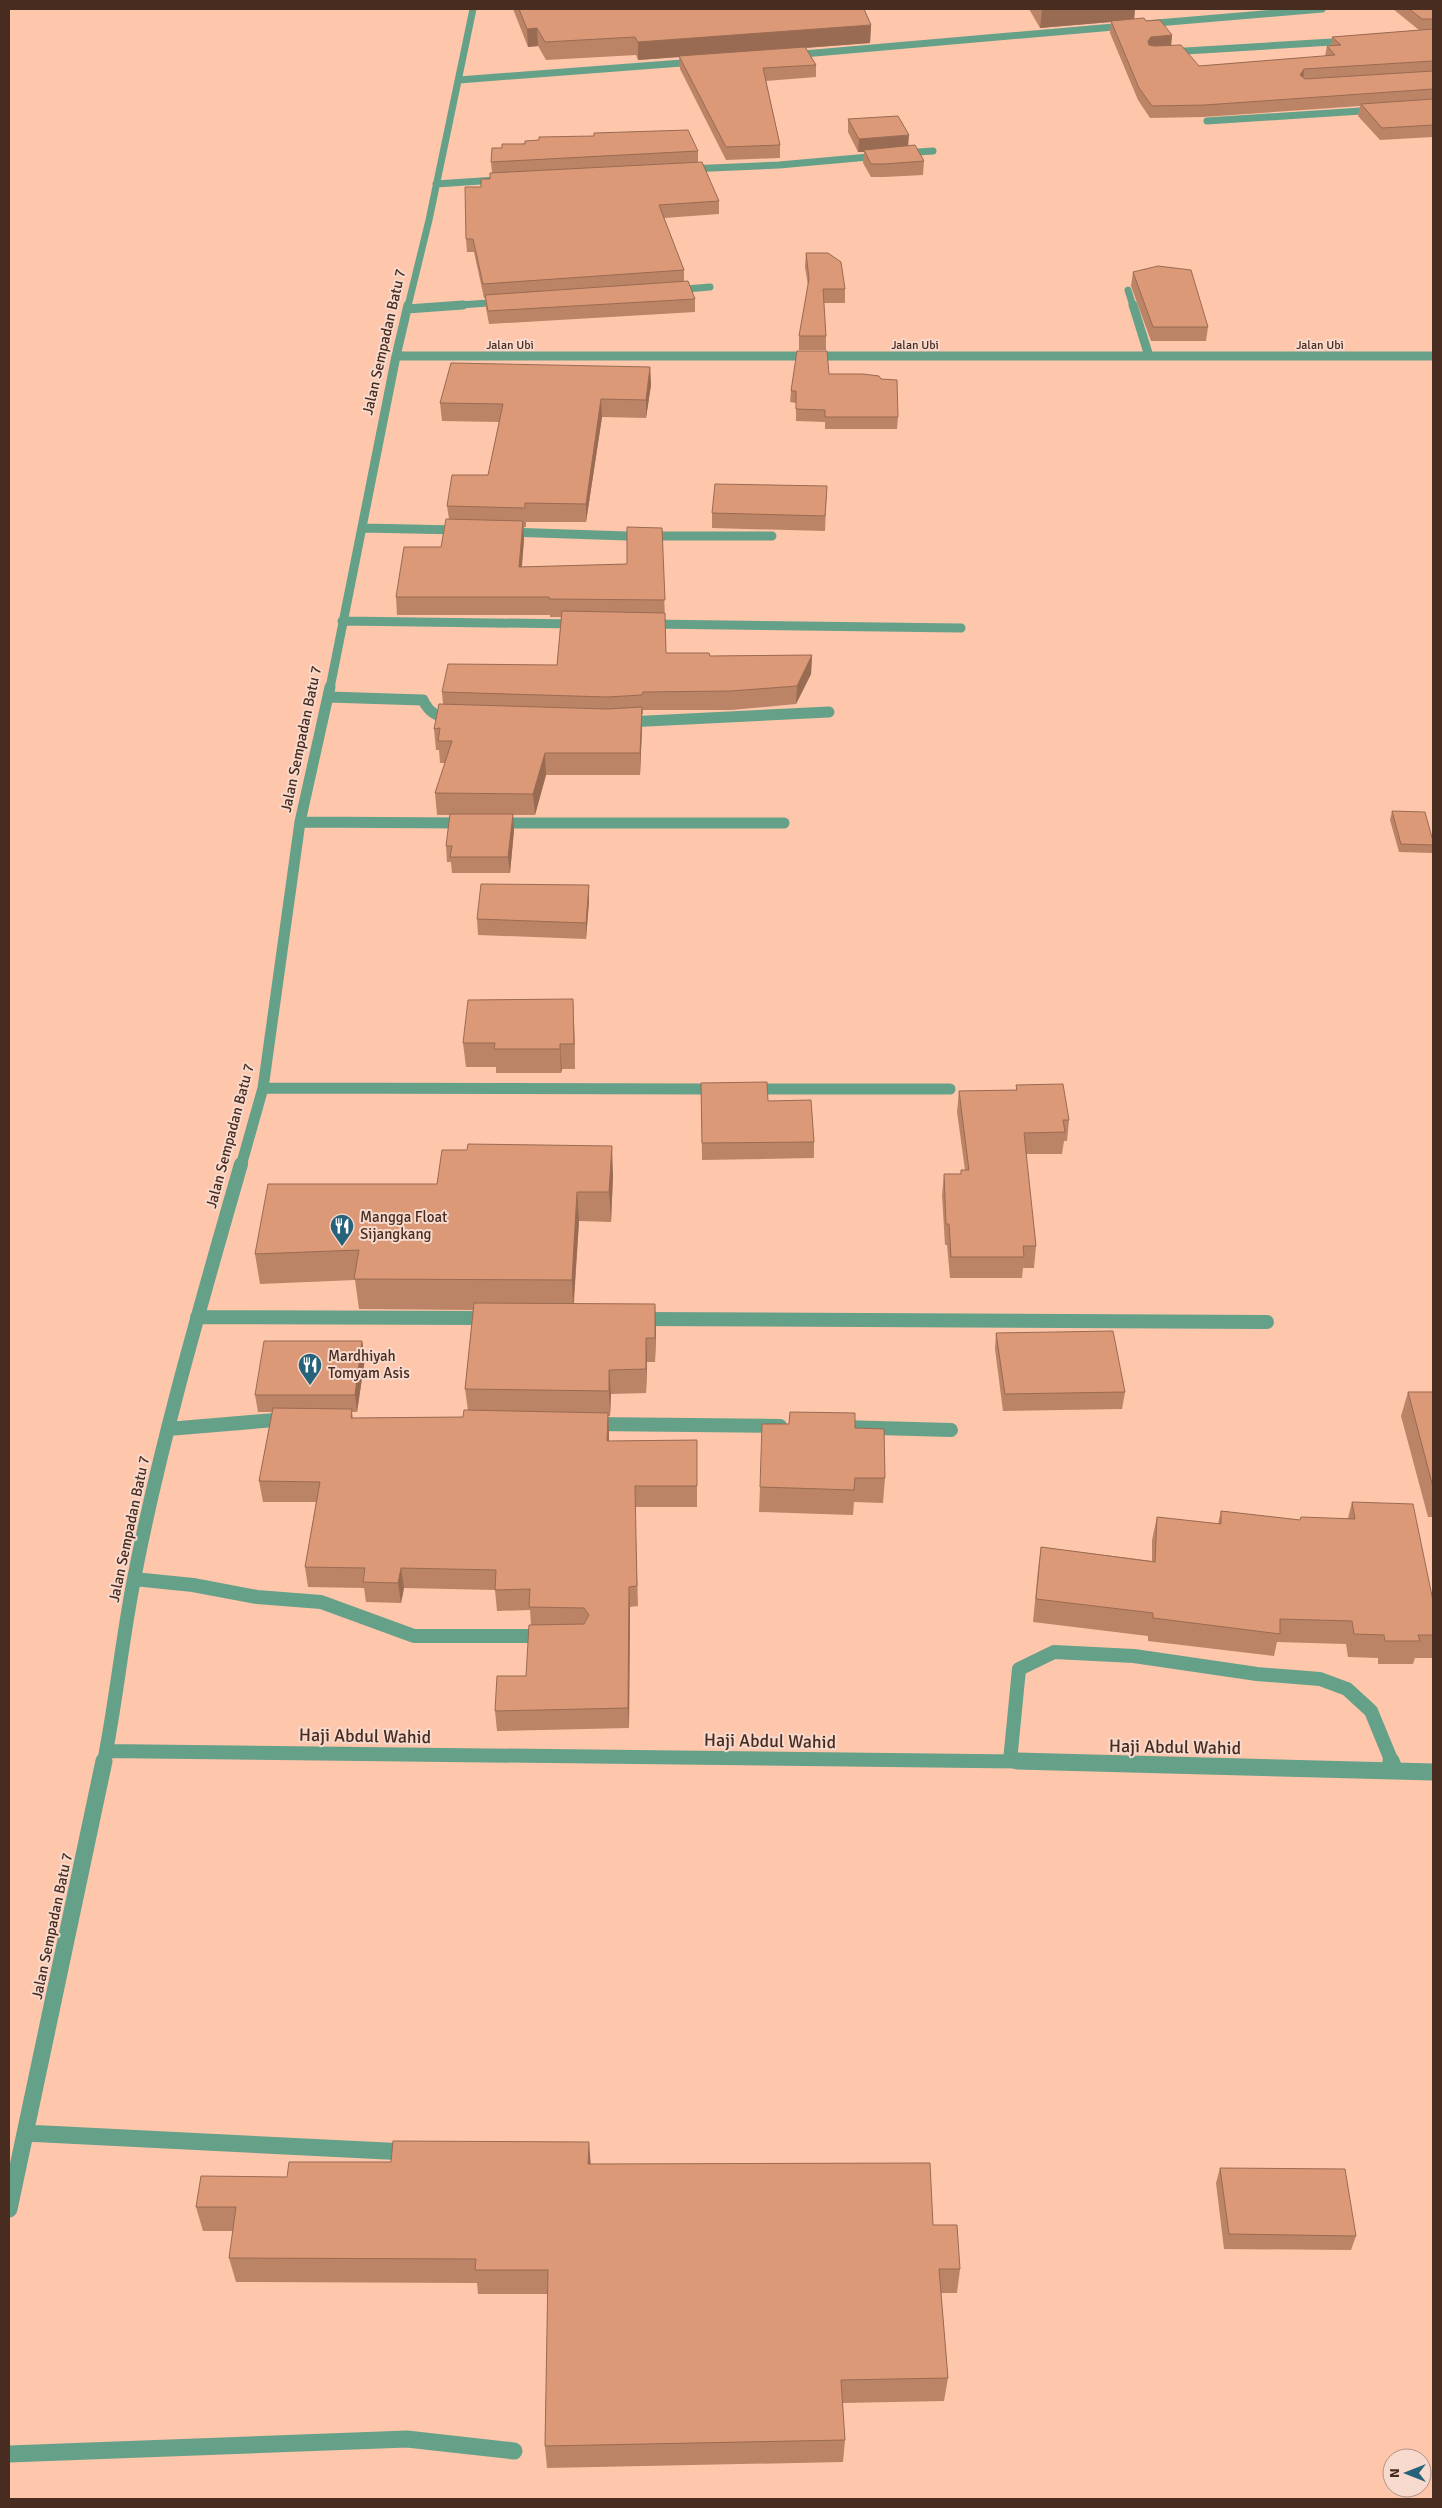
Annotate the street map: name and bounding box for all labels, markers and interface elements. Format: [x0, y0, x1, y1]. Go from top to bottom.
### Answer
street label: Jalan Sempadan Batu 7 [358, 267, 410, 417]
street label: Jalan Ubi [486, 338, 534, 353]
street label: Jalan Ubi [891, 338, 939, 353]
street label: Jalan Ubi [1296, 338, 1344, 353]
street label: Jalan Sempadan Batu 7 [277, 664, 325, 814]
street label: Jalan Sempadan Batu 7 [202, 1062, 258, 1210]
place label: Mangga Float Sijangkang [360, 1208, 447, 1243]
restaurant icon: Mangga Float Sijangkang [329, 1213, 355, 1247]
place label: Mardhiyah Tomyam Asis [328, 1347, 410, 1382]
restaurant icon: Mardhiyah Tomyam Asis [297, 1352, 323, 1386]
street label: Jalan Sempadan Batu 7 [105, 1454, 153, 1604]
street label: Haji Abdul Wahid [299, 1724, 431, 1748]
street label: Haji Abdul Wahid [704, 1729, 836, 1753]
street label: Haji Abdul Wahid [1109, 1735, 1241, 1759]
street label: Jalan Sempadan Batu 7 [28, 1851, 76, 2001]
north arrow [1382, 2448, 1432, 2498]
text: N [1386, 2468, 1403, 2478]

